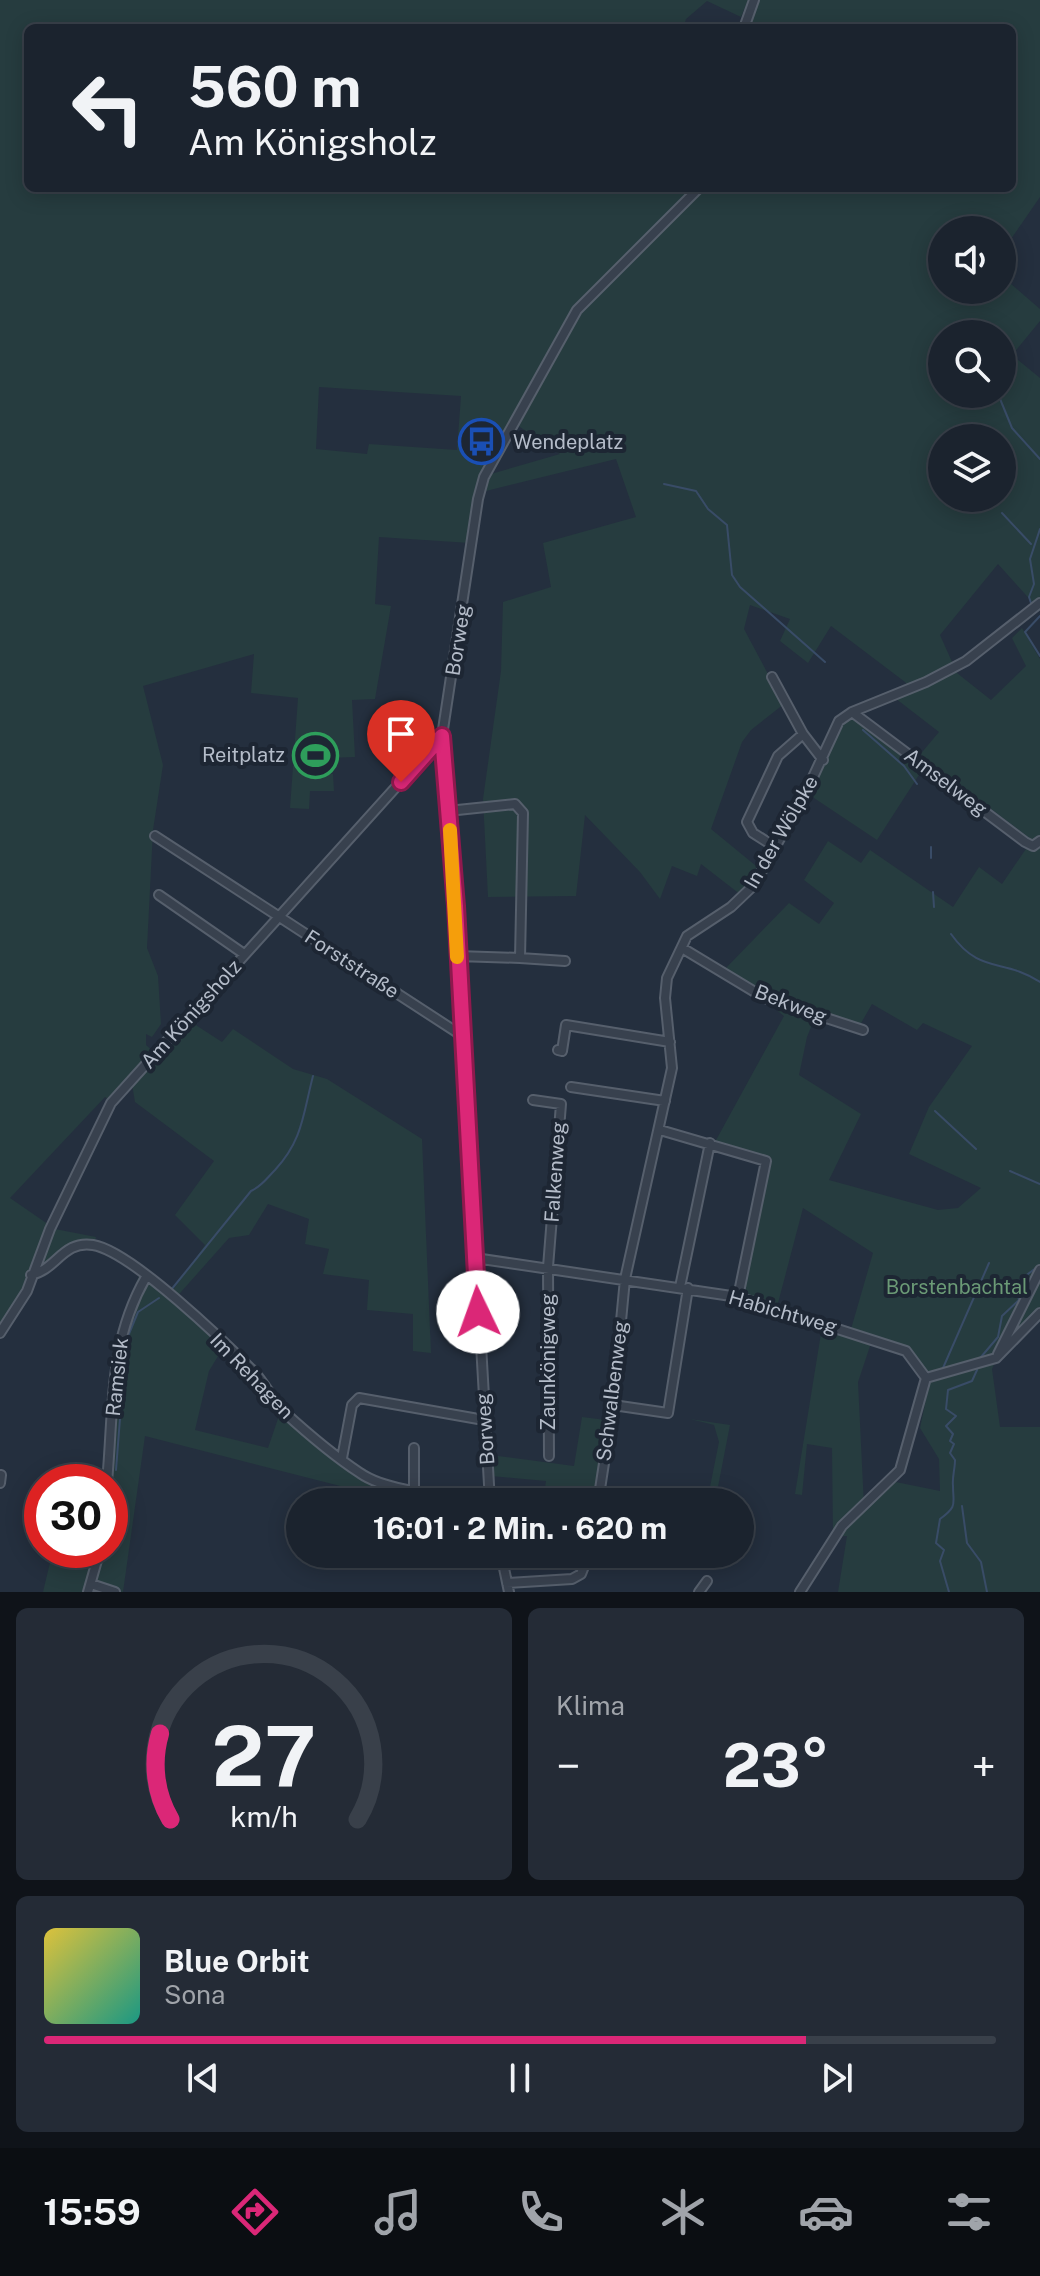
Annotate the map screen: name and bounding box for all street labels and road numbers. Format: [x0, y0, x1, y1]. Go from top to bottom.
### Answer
street label: Borweg [441, 603, 475, 677]
street label: Amselweg [900, 743, 992, 821]
street label: In der Wölpke [739, 771, 823, 893]
street label: Forststraße [300, 925, 404, 1003]
street label: Am Königsholz [136, 955, 246, 1073]
street label: Bekweg [751, 979, 831, 1029]
street label: Falkenweg [540, 1121, 570, 1223]
street label: Habichtweg [726, 1285, 840, 1339]
street label: Zaunkönigweg [536, 1293, 560, 1431]
street label: Schwalbenweg [591, 1319, 633, 1463]
street label: Im Rehagen [205, 1328, 299, 1424]
street label: Ramsiek [101, 1336, 133, 1418]
street label: Borweg [471, 1392, 499, 1466]

